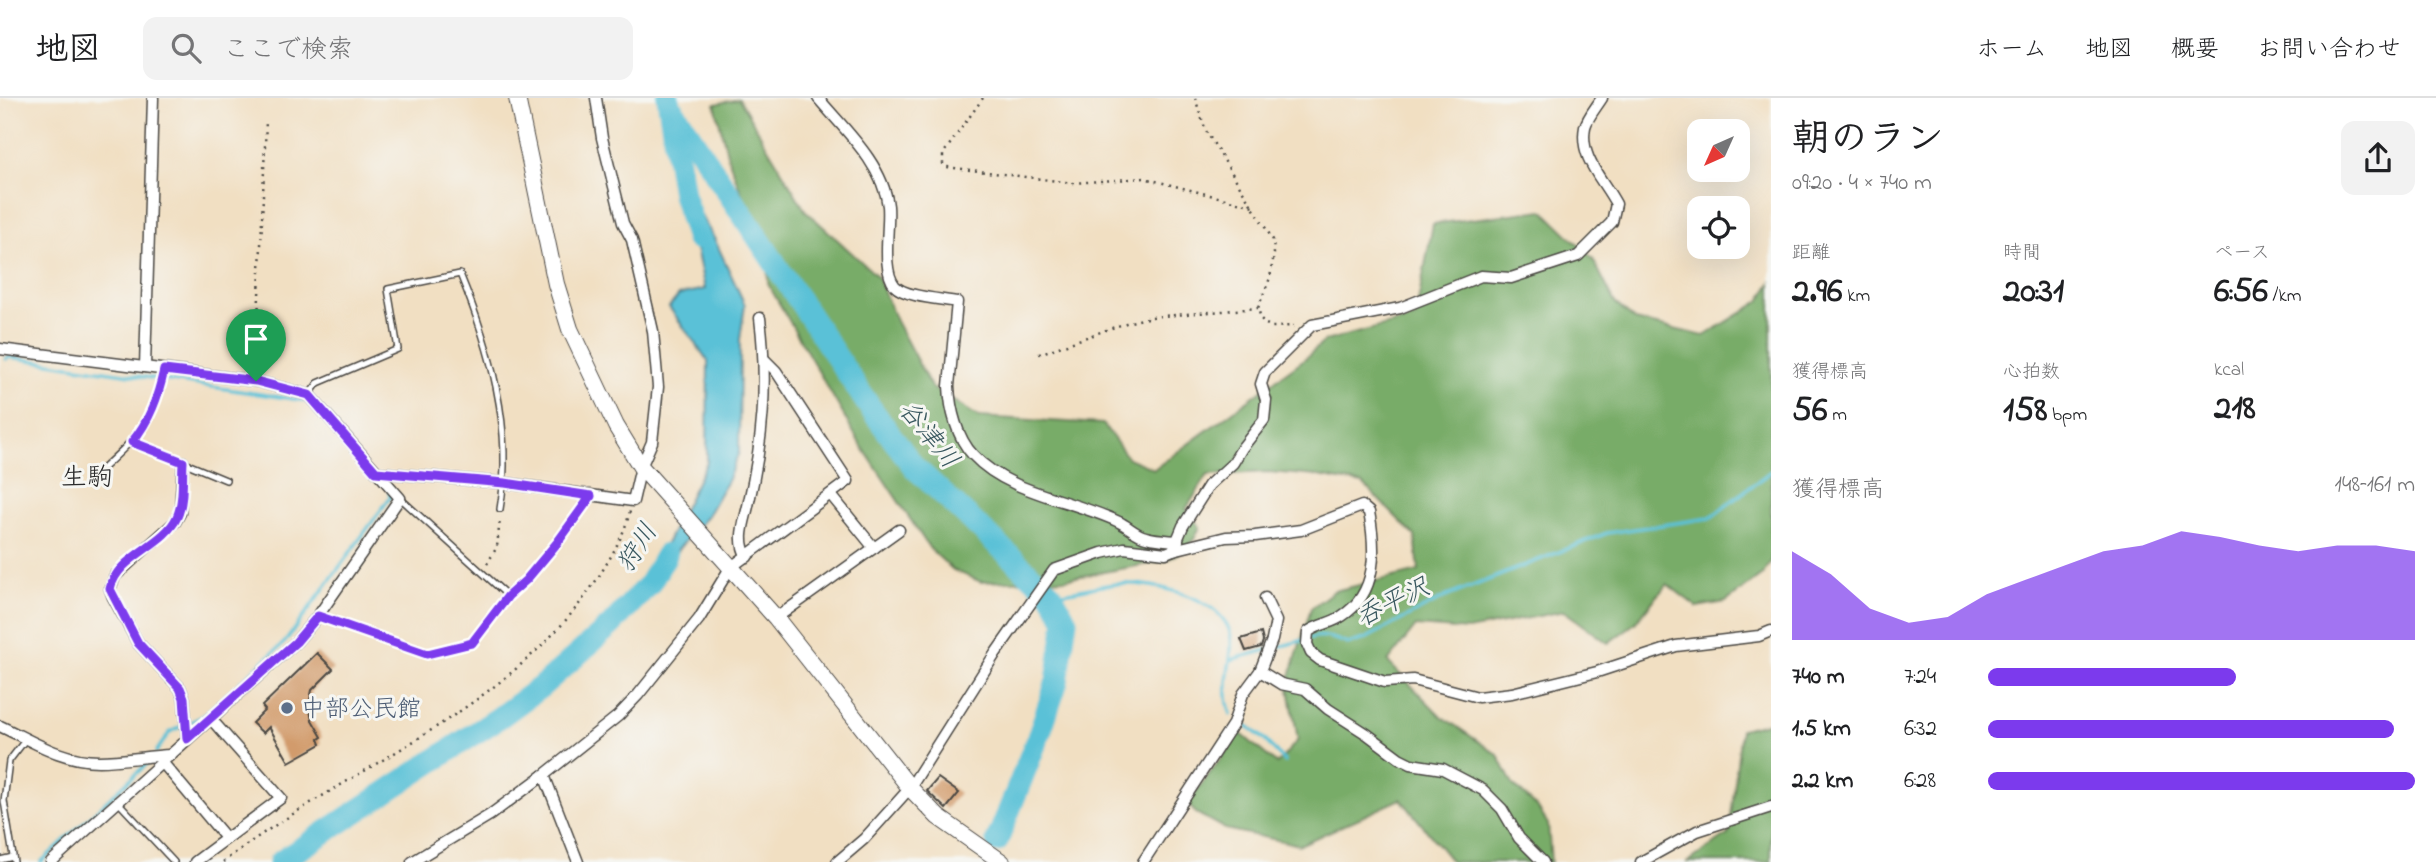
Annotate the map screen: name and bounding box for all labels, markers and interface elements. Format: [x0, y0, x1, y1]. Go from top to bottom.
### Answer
search box [143, 17, 633, 80]
text: 地図 [35, 27, 101, 75]
icon: search [167, 29, 205, 67]
text: ここで検索 [223, 32, 353, 70]
text: ホーム [1976, 33, 2047, 68]
text: 地図 [2085, 33, 2133, 68]
text: 概要 [2171, 33, 2219, 68]
text: お問い合わせ [2257, 33, 2401, 68]
text: 朝のラン [1792, 113, 1944, 169]
north arrow [1687, 119, 1750, 182]
map controls [1687, 119, 1750, 259]
button: share [2341, 121, 2415, 195]
text: 09:20 · 4 × 740 m [1792, 167, 1932, 200]
button: locate [1687, 196, 1750, 259]
text: 距離 [1792, 240, 1830, 267]
text: 時間 [2003, 240, 2041, 267]
text: ペース [2214, 240, 2270, 267]
text: 2.96 [1792, 267, 1842, 318]
text: 20:31 [2003, 267, 2064, 318]
text: 6:56 [2214, 267, 2268, 318]
text: km [1842, 283, 1870, 310]
text: /km [2268, 283, 2302, 310]
pin [226, 309, 286, 381]
icon: arrive [237, 320, 275, 358]
text: kcal [2214, 357, 2244, 384]
text: 獲得標高 [1792, 359, 1868, 386]
text: 心拍数 [2003, 359, 2060, 386]
text: 218 [2214, 384, 2256, 435]
text: 56 [1792, 386, 1827, 437]
text: 158 [2003, 386, 2047, 437]
water label: 谷津川 [888, 394, 967, 478]
text: m [1827, 402, 1847, 429]
text: bpm [2047, 402, 2087, 429]
district label: 生駒 [61, 460, 113, 498]
text: 148–161 m [2335, 469, 2415, 502]
text: 獲得標高 [1792, 474, 1884, 507]
water label: 狩川 [609, 516, 668, 581]
water label: 呑平沢 [1350, 569, 1438, 638]
text: 740 m [1792, 661, 1845, 694]
text: 7:24 [1904, 661, 1936, 694]
place label: 中部公民館 [301, 693, 421, 728]
marker: 中部公民館 [279, 700, 295, 716]
text: 1.5 km [1792, 713, 1851, 746]
text: 6:32 [1904, 713, 1937, 746]
text: 2.2 km [1792, 765, 1853, 798]
text: 6:28 [1904, 765, 1936, 798]

